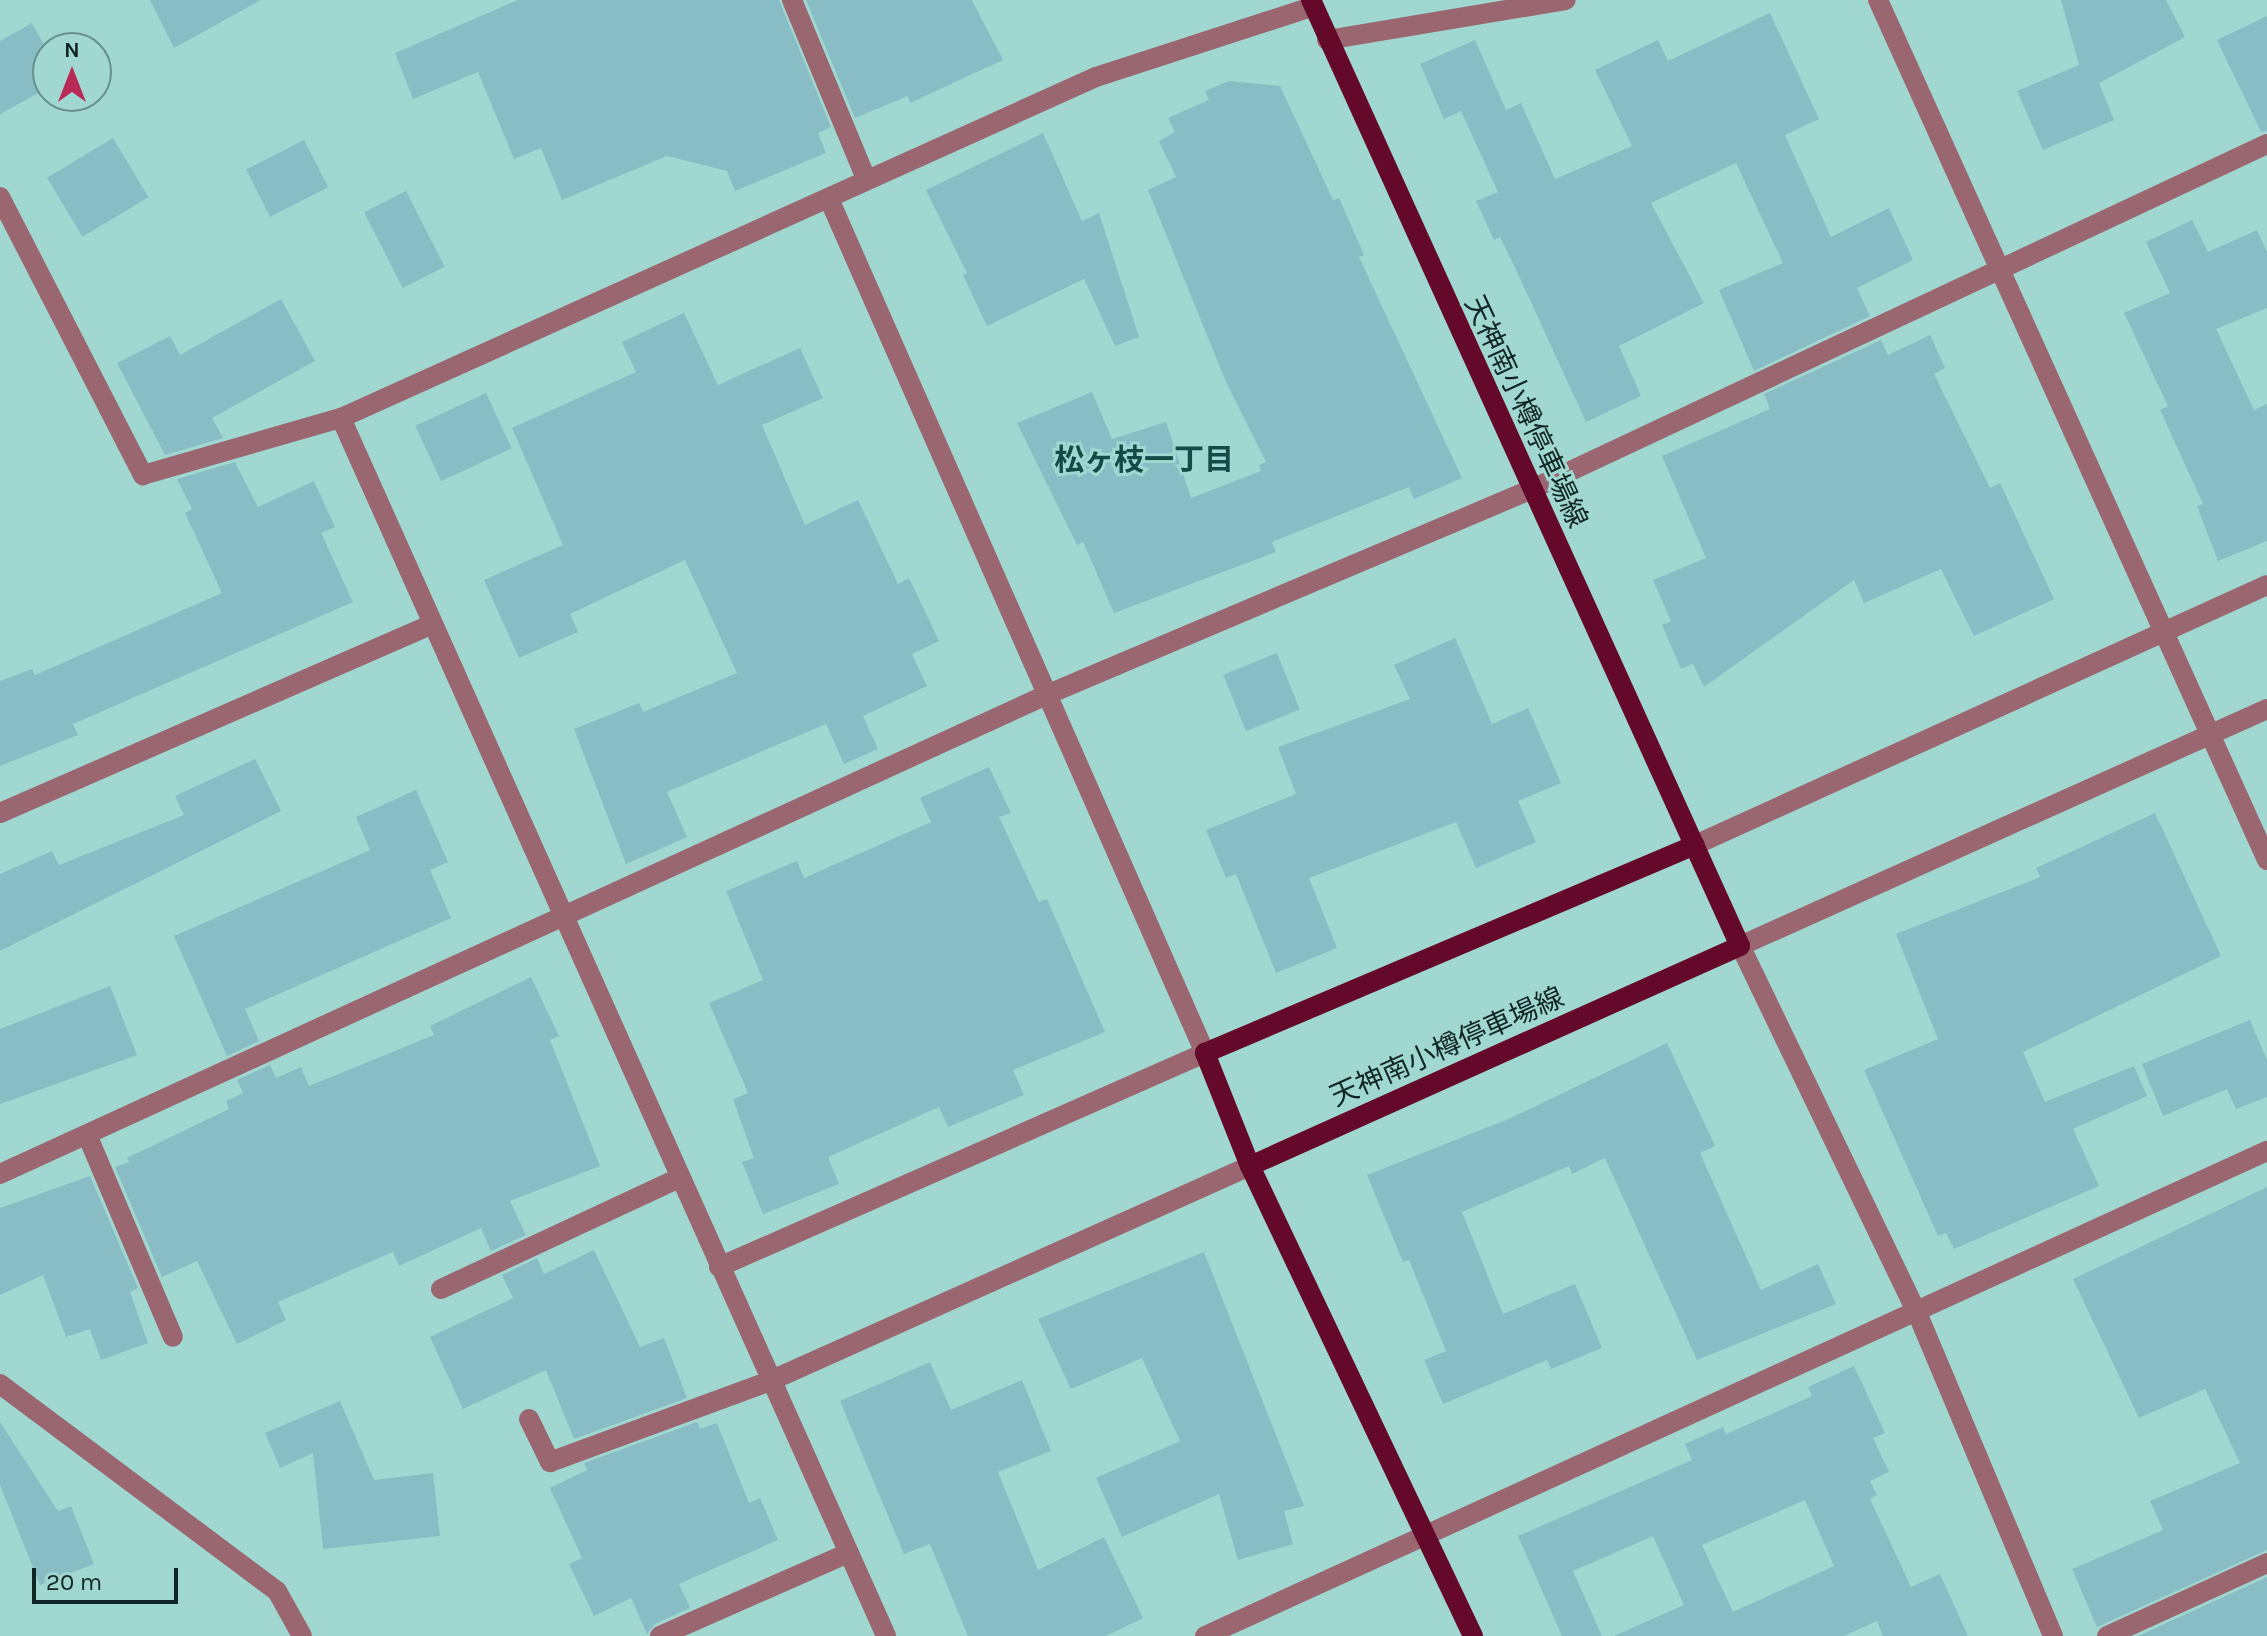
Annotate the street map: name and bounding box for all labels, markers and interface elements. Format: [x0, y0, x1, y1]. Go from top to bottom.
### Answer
north arrow [32, 32, 112, 112]
text: N [64, 37, 80, 63]
street label: 天神南小樽停車場線 [1458, 291, 1594, 533]
district label: 松ヶ枝一丁目 [1054, 442, 1234, 478]
street label: 天神南小樽停車場線 [1325, 980, 1569, 1114]
scale bar [36, 1552, 182, 1602]
text: 20 m [46, 1568, 102, 1596]

